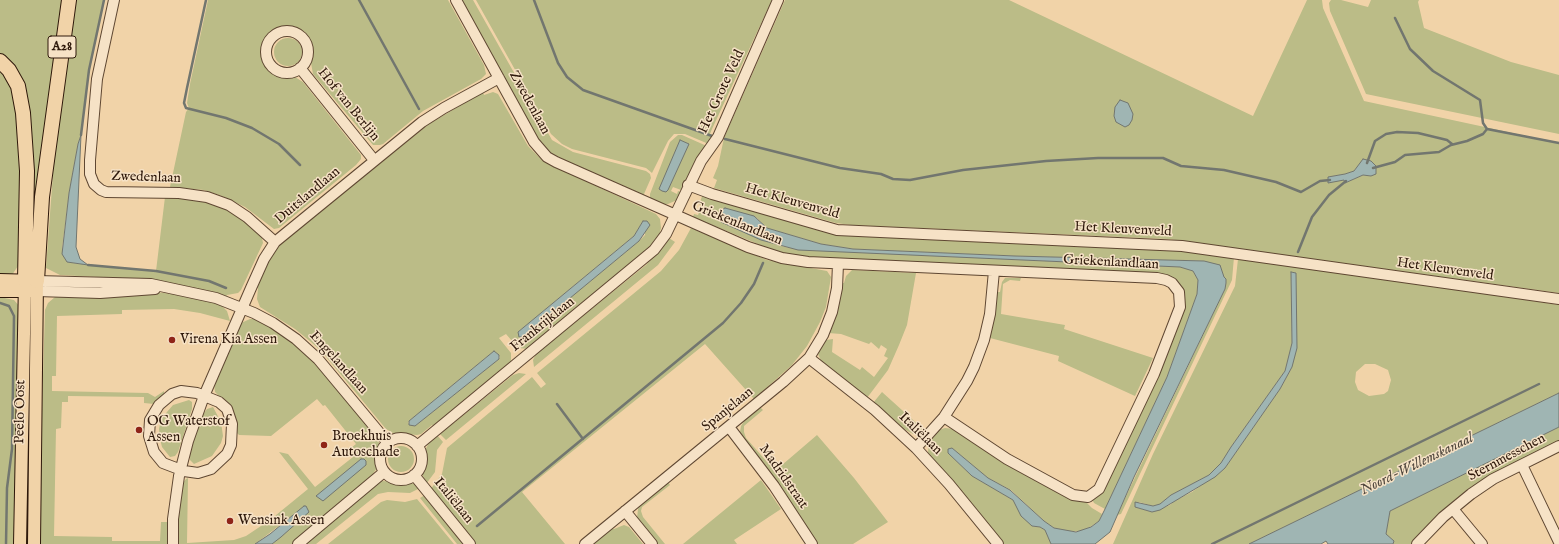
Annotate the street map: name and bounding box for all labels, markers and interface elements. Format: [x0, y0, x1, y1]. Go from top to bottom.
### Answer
road number: A28 [48, 36, 76, 58]
street label: Het Grote Veld [695, 48, 749, 136]
street label: Hof van Berlijn [313, 65, 383, 145]
street label: Zwedenlaan [505, 68, 553, 138]
street label: Duitslandlaan [272, 164, 344, 228]
street label: Zwedenlaan [111, 168, 181, 188]
street label: Het Kleuvenveld [743, 181, 841, 223]
street label: Griekenlandlaan [689, 198, 785, 250]
street label: Het Kleuvenveld [1074, 219, 1172, 241]
street label: Griekenlandlaan [1063, 252, 1159, 274]
street label: Het Kleuvenveld [1396, 255, 1494, 285]
street label: Frankrijklaan [507, 294, 579, 356]
street label: Engelandlaan [305, 328, 371, 398]
place label: Virena Kia Assen [180, 332, 277, 348]
marker: Virena Kia Assen [167, 335, 177, 345]
street label: Peelo Oost [12, 380, 30, 444]
street label: Spanjelaan [699, 384, 757, 436]
street label: Italiëlaan [895, 409, 945, 459]
place label: OG Waterstof Assen [147, 414, 230, 446]
marker: OG Waterstof Assen [134, 425, 144, 435]
place label: Broekhuis Autoschade [332, 429, 399, 462]
water label: Noord-Willemskanaal [1358, 430, 1476, 500]
street label: Sternmesschen [1465, 431, 1549, 485]
marker: Broekhuis Autoschade [319, 440, 329, 450]
street label: Madridstraat [755, 442, 811, 512]
street label: Italiëlaan [429, 475, 477, 527]
place label: Wensink Assen [238, 513, 324, 529]
marker: Wensink Assen [225, 516, 235, 526]

